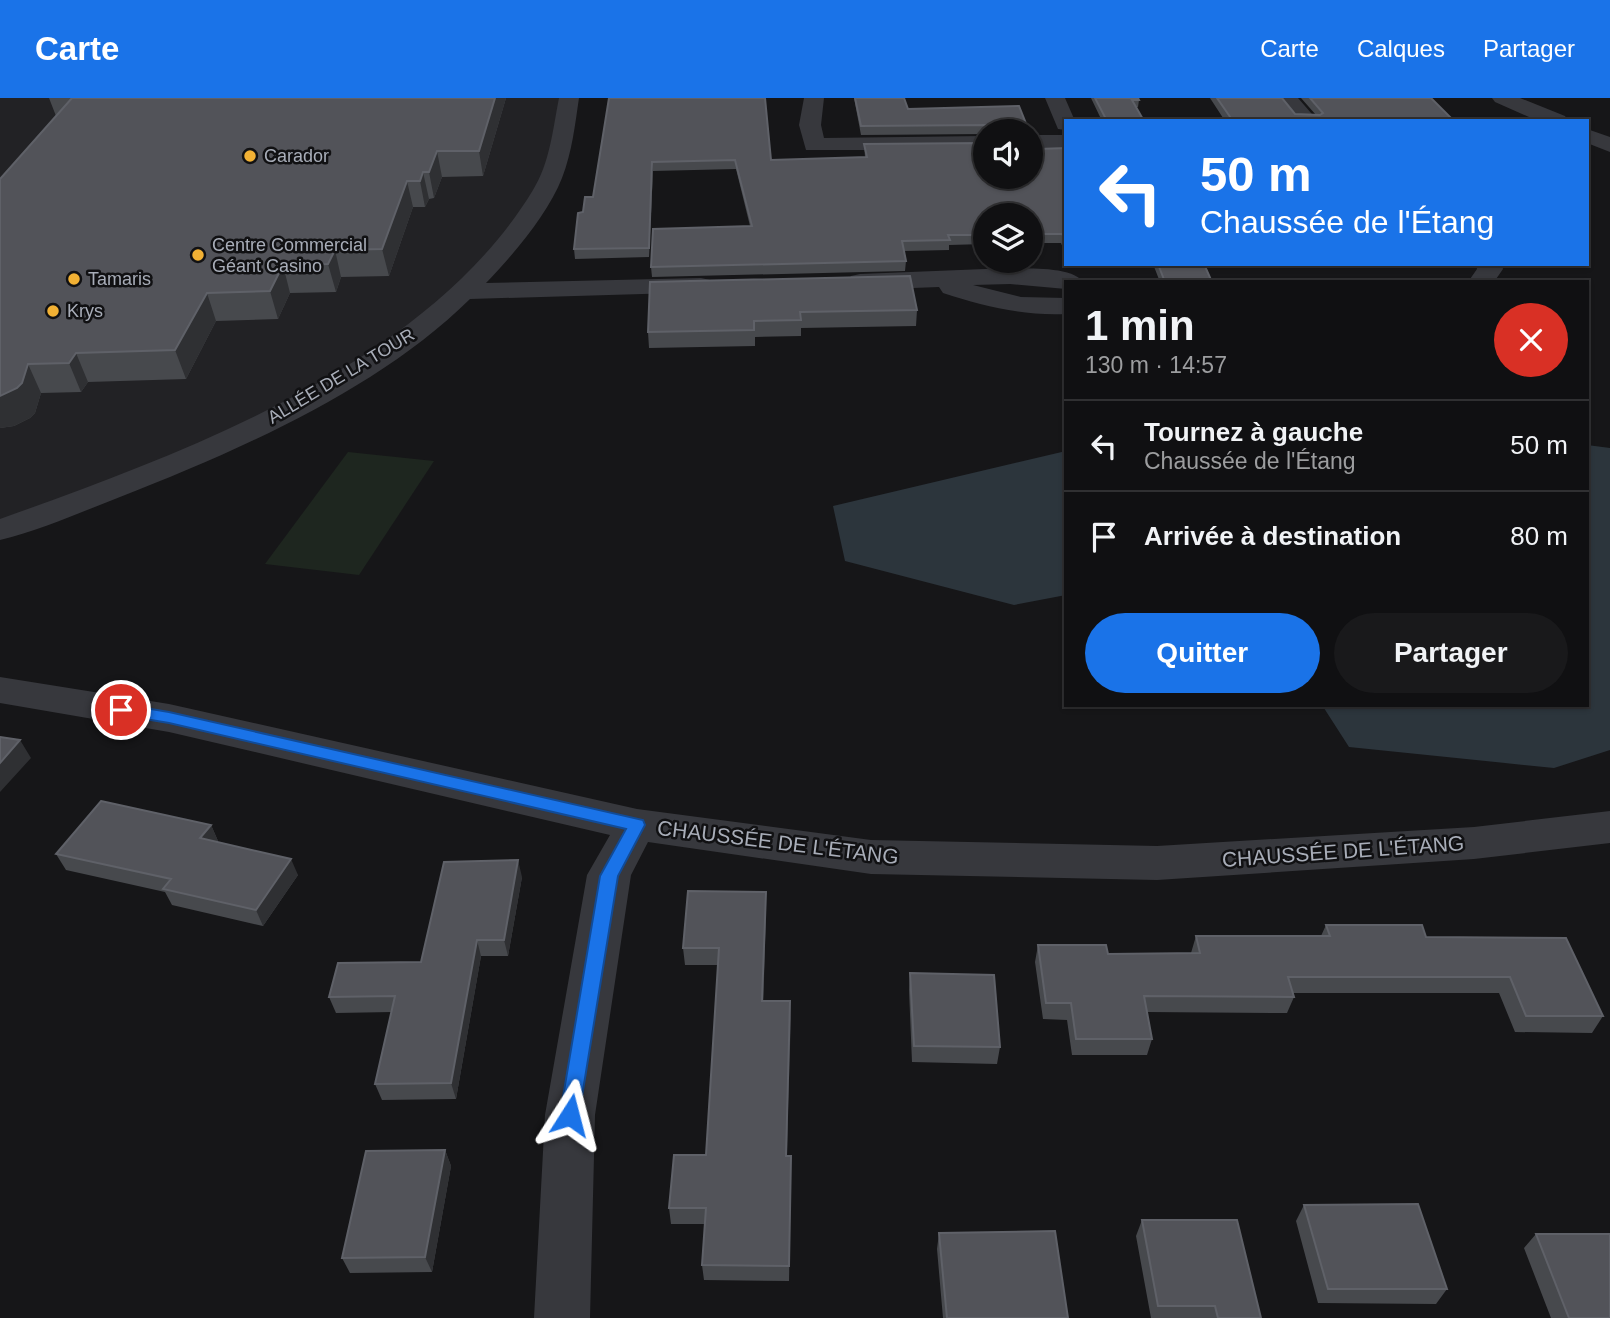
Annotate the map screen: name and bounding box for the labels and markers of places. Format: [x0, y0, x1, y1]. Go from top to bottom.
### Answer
place label: Carador [264, 146, 329, 166]
marker: Carador [242, 148, 258, 164]
place label: Centre Commercial Géant Casino [212, 235, 367, 276]
marker: Centre Commercial Géant Casino [190, 247, 206, 263]
place label: Tamaris [88, 269, 151, 289]
marker: Tamaris [66, 271, 82, 287]
place label: Krys [67, 301, 103, 321]
marker: Krys [45, 303, 61, 319]
pin [91, 680, 151, 740]

